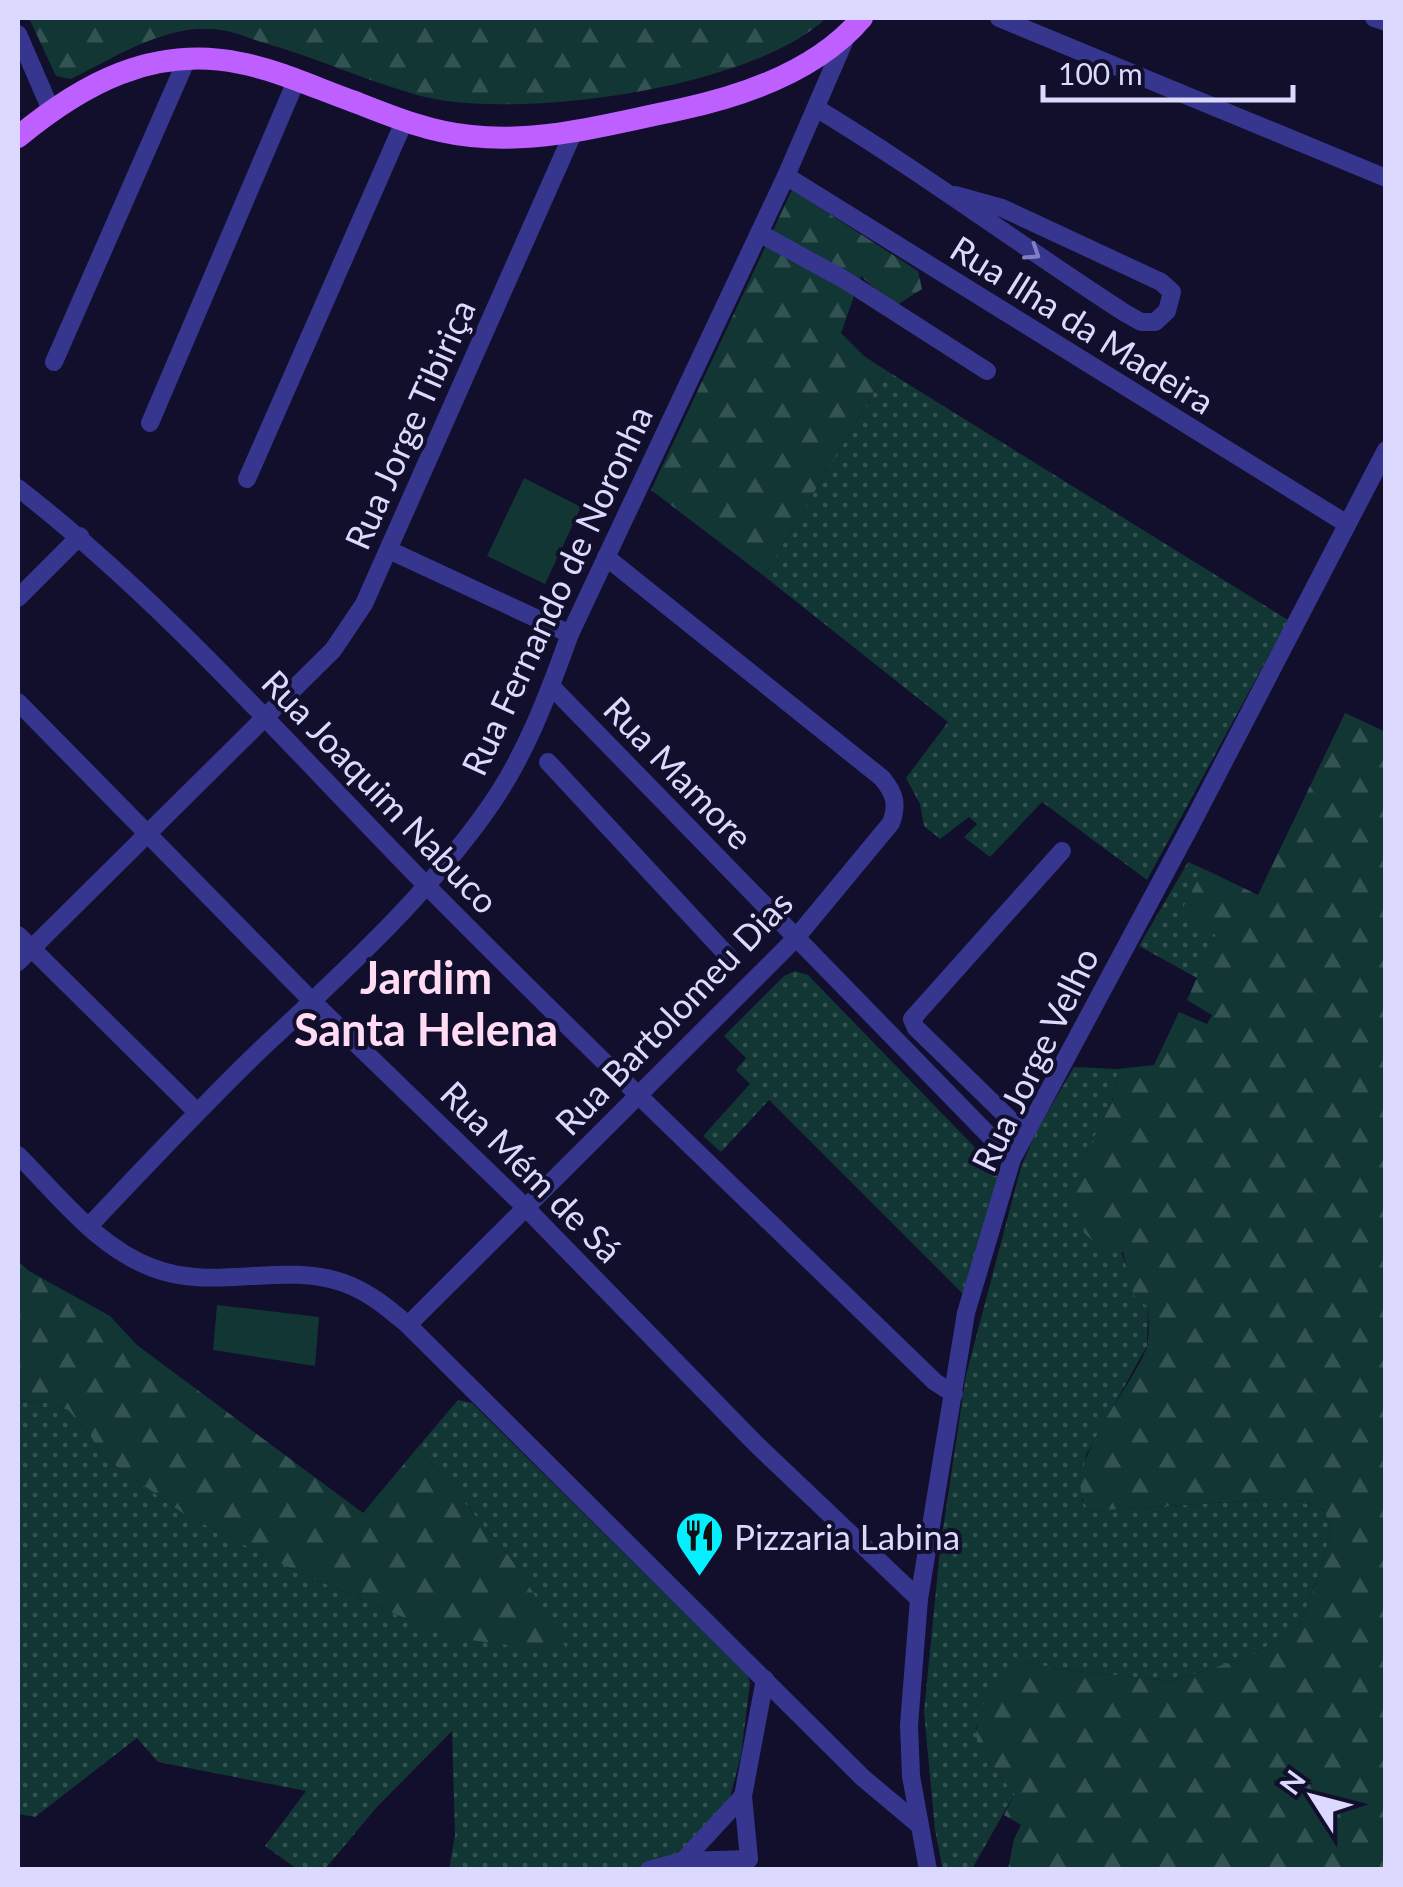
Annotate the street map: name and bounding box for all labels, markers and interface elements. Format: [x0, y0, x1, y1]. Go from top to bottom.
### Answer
scale bar [1043, 40, 1293, 102]
text: 100 m [1058, 55, 1143, 91]
street label: Rua Ilha da Madeira [944, 226, 1222, 422]
one-way arrow [1022, 241, 1040, 260]
street label: Rua Jorge Tibiriça [335, 293, 483, 555]
street label: Rua Fernando de Noronha [452, 399, 660, 781]
street label: Rua Joaquim Nabuco [254, 661, 508, 921]
street label: Rua Mamore [596, 687, 762, 857]
street label: Rua Bartolomeu Dias [546, 881, 800, 1143]
street label: Rua Jorge Velho [962, 940, 1106, 1178]
district label: Jardim Santa Helena [294, 950, 558, 1056]
street label: Rua Mém de Sá [433, 1072, 631, 1270]
restaurant icon: Pizzaria Labina [673, 1510, 725, 1578]
place label: Pizzaria Labina [734, 1515, 960, 1557]
north arrow [1263, 1747, 1363, 1847]
text: N [1272, 1763, 1312, 1800]

